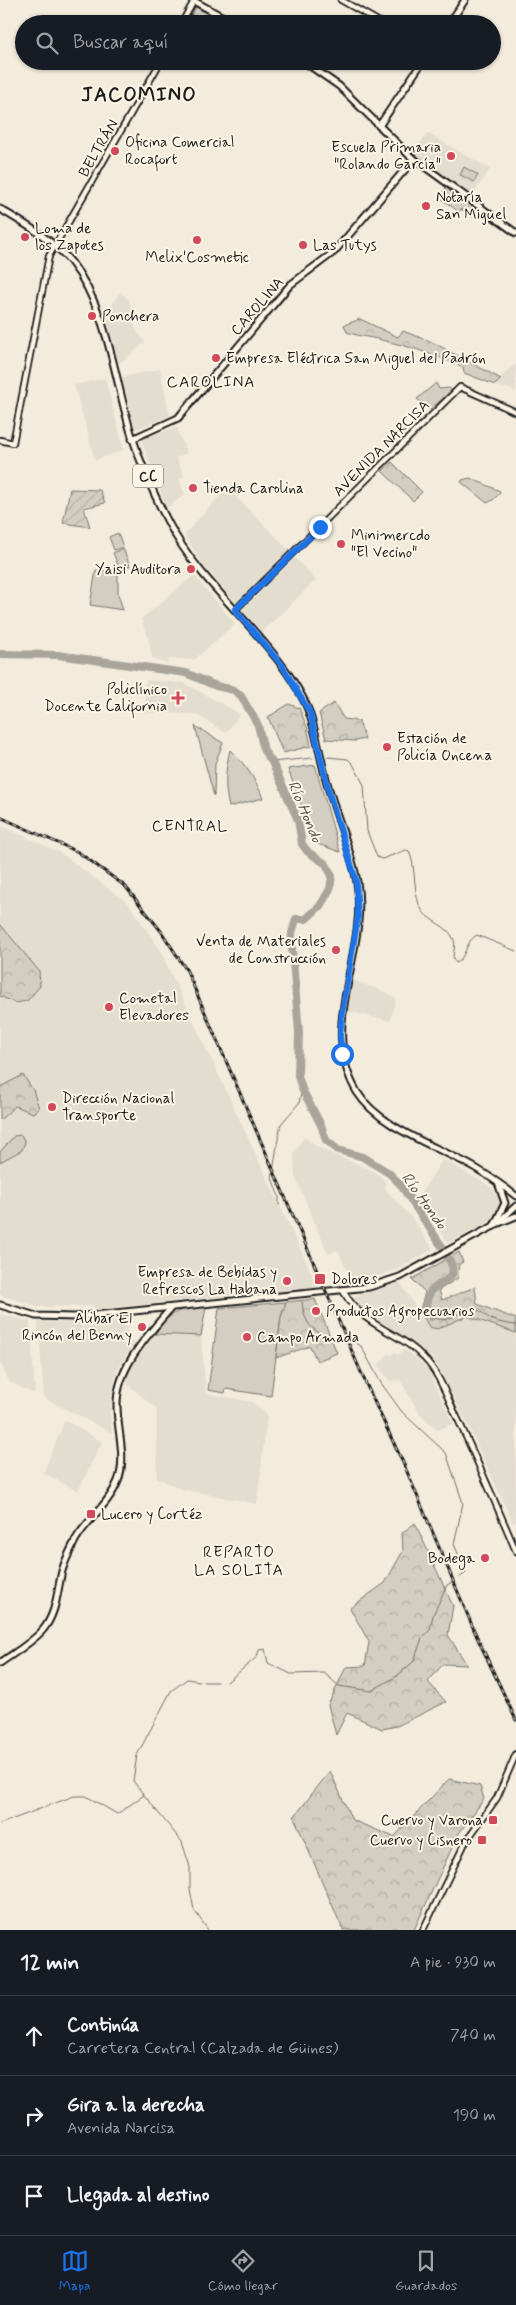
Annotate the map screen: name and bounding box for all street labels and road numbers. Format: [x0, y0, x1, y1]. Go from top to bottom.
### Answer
street label: BELTRÁN [73, 116, 123, 181]
street label: CAROLINA [227, 273, 289, 340]
street label: AVENIDA NARCISA [329, 396, 434, 501]
road number: CC [133, 464, 163, 488]

